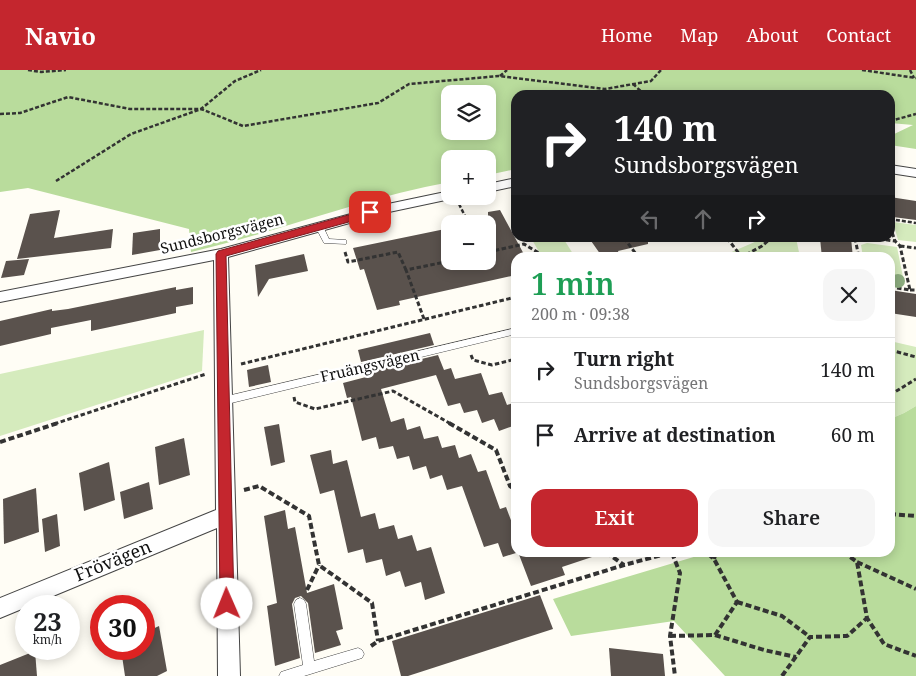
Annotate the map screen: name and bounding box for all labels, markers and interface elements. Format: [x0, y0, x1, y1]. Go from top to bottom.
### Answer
text: Navio [25, 19, 96, 52]
text: Home [601, 23, 652, 47]
text: Map [680, 23, 718, 47]
text: About [746, 23, 798, 47]
text: Contact [826, 23, 891, 47]
map controls [441, 85, 496, 270]
button: layers [441, 85, 496, 140]
text: 140 m [614, 104, 717, 151]
icon: right [531, 110, 596, 175]
text: Sundsborgsvägen [614, 149, 799, 179]
button: + [441, 150, 496, 205]
pin [349, 191, 391, 233]
icon: arrive [356, 198, 384, 226]
icon: left [636, 205, 664, 233]
icon: ahead [689, 205, 717, 233]
icon: right [742, 205, 770, 233]
street label: Sundsborgsvägen [158, 208, 286, 258]
button: − [441, 215, 496, 270]
text: 1 min [531, 263, 615, 304]
button: close [823, 269, 875, 321]
text: 200 m · 09:38 [531, 303, 630, 325]
street label: Fruängsvägen [318, 344, 422, 386]
text: Turn right [574, 346, 674, 372]
icon: right [531, 356, 559, 384]
text: 140 m [820, 357, 875, 383]
text: Sundsborgsvägen [574, 372, 708, 394]
icon: arrive [531, 421, 559, 449]
text: Arrive at destination [574, 422, 776, 448]
text: 60 m [831, 422, 875, 448]
button: Exit [531, 489, 698, 547]
button: Share [708, 489, 875, 547]
street label: Frövägen [71, 534, 155, 586]
position arrow [200, 577, 252, 629]
speed limit sign: 30 [90, 595, 155, 660]
text: 23 [33, 604, 62, 638]
text: km/h [33, 631, 62, 648]

